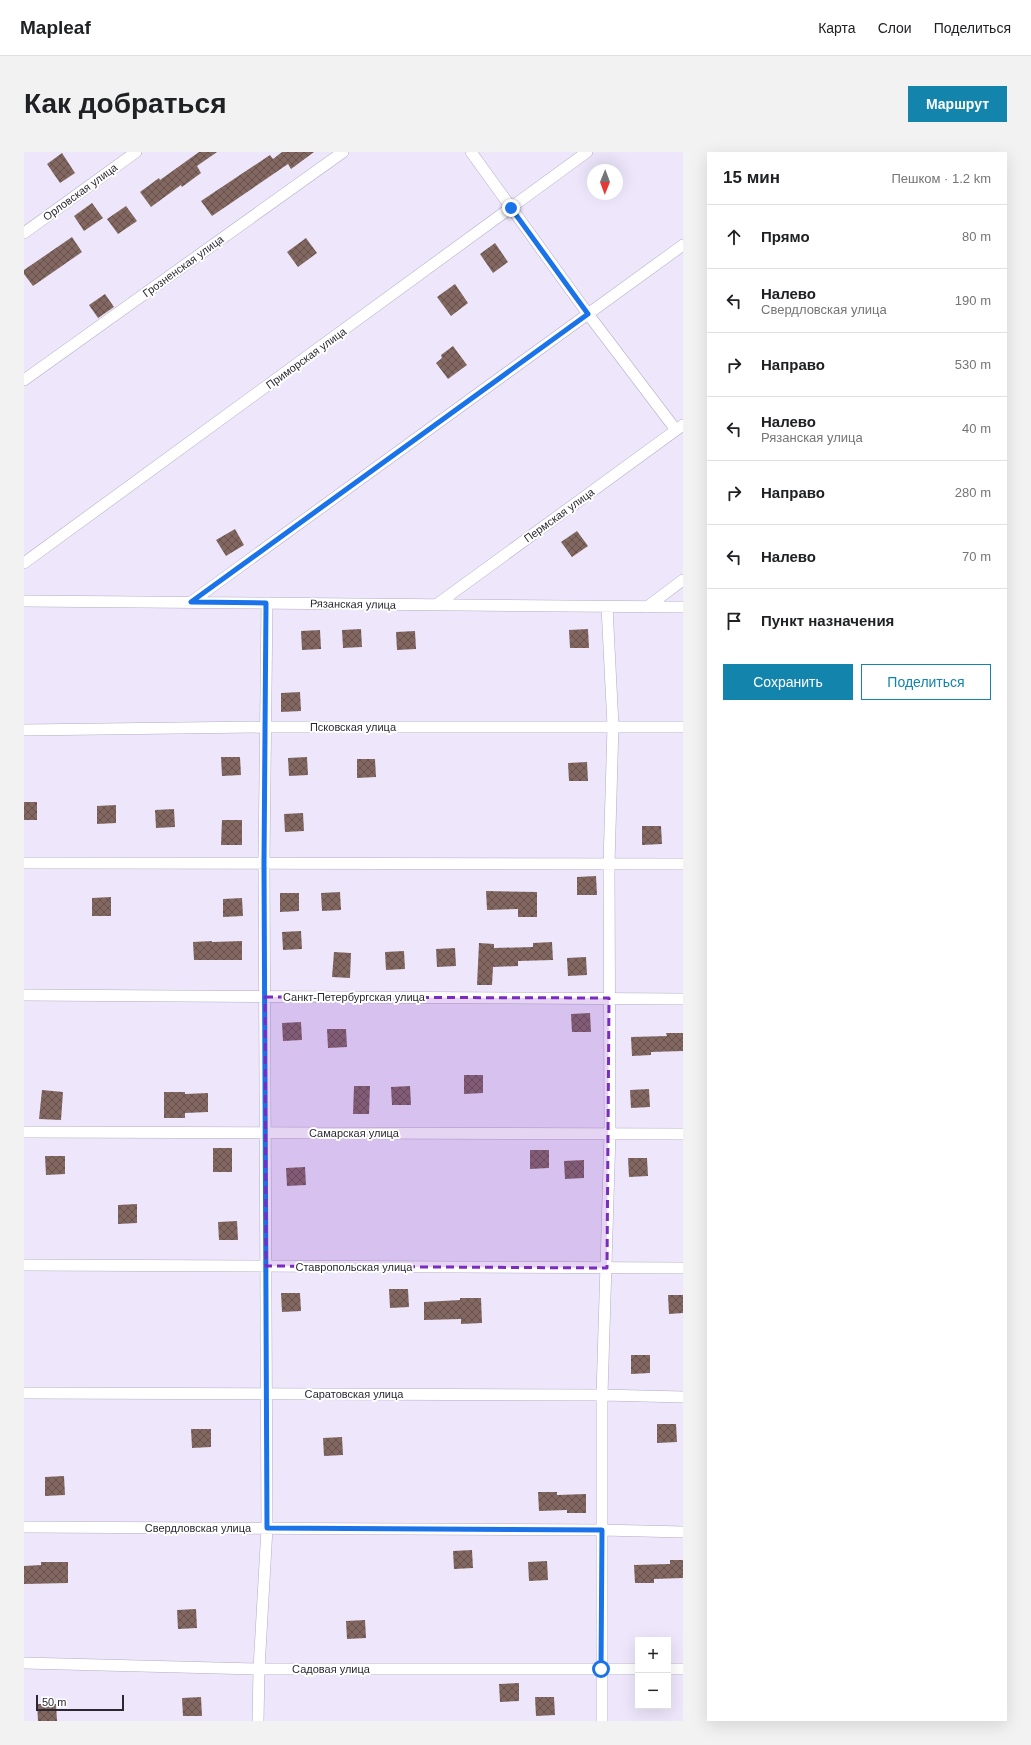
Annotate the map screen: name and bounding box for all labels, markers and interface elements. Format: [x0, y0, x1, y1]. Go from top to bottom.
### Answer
text: Mapleaf [20, 17, 91, 38]
text: Карта [818, 20, 856, 36]
text: Слои [878, 20, 912, 36]
text: Поделиться [934, 20, 1011, 36]
button: Маршрут [908, 86, 1007, 122]
text: Как добраться [24, 88, 226, 119]
street label: Орловская улица [41, 161, 120, 223]
north arrow [587, 164, 623, 200]
text: 15 мин [723, 168, 780, 187]
text: Пешком · 1.2 km [891, 171, 991, 186]
route end [502, 199, 520, 217]
icon: ahead [723, 226, 745, 248]
text: Прямо [761, 228, 810, 245]
text: 80 m [962, 229, 991, 244]
street label: Грозненская улица [140, 232, 226, 299]
text: Налево [761, 285, 816, 302]
icon: left [723, 290, 745, 312]
text: 190 m [955, 293, 991, 308]
text: Свердловская улица [761, 302, 887, 317]
street label: Приморская улица [264, 324, 349, 391]
icon: right [723, 354, 745, 376]
text: Направо [761, 356, 825, 373]
text: 530 m [955, 357, 991, 372]
text: Налево [761, 413, 816, 430]
icon: left [723, 418, 745, 440]
text: 40 m [962, 421, 991, 436]
text: Рязанская улица [761, 430, 863, 445]
icon: right [723, 482, 745, 504]
text: Направо [761, 484, 825, 501]
street label: Пермская улица [522, 485, 597, 544]
text: 280 m [955, 485, 991, 500]
icon: left [723, 546, 745, 568]
text: Налево [761, 548, 816, 565]
text: 70 m [962, 549, 991, 564]
street label: Рязанская улица [310, 597, 397, 611]
icon: arrive [723, 610, 745, 632]
text: Пункт назначения [761, 612, 894, 629]
button: Сохранить [723, 664, 853, 700]
button: Поделиться [861, 664, 991, 700]
street label: Псковская улица [310, 721, 397, 733]
street label: Санкт-Петербургская улица [283, 991, 426, 1003]
street label: Самарская улица [309, 1127, 400, 1139]
street label: Ставропольская улица [296, 1261, 413, 1273]
street label: Саратовская улица [305, 1388, 404, 1400]
street label: Свердловская улица [145, 1522, 252, 1534]
map controls [635, 1637, 671, 1709]
button: + [635, 1637, 671, 1673]
route start [592, 1660, 610, 1678]
street label: Садовая улица [292, 1663, 371, 1675]
button: − [635, 1673, 671, 1709]
scale bar [36, 1693, 124, 1712]
text: 50 m [42, 1696, 66, 1708]

